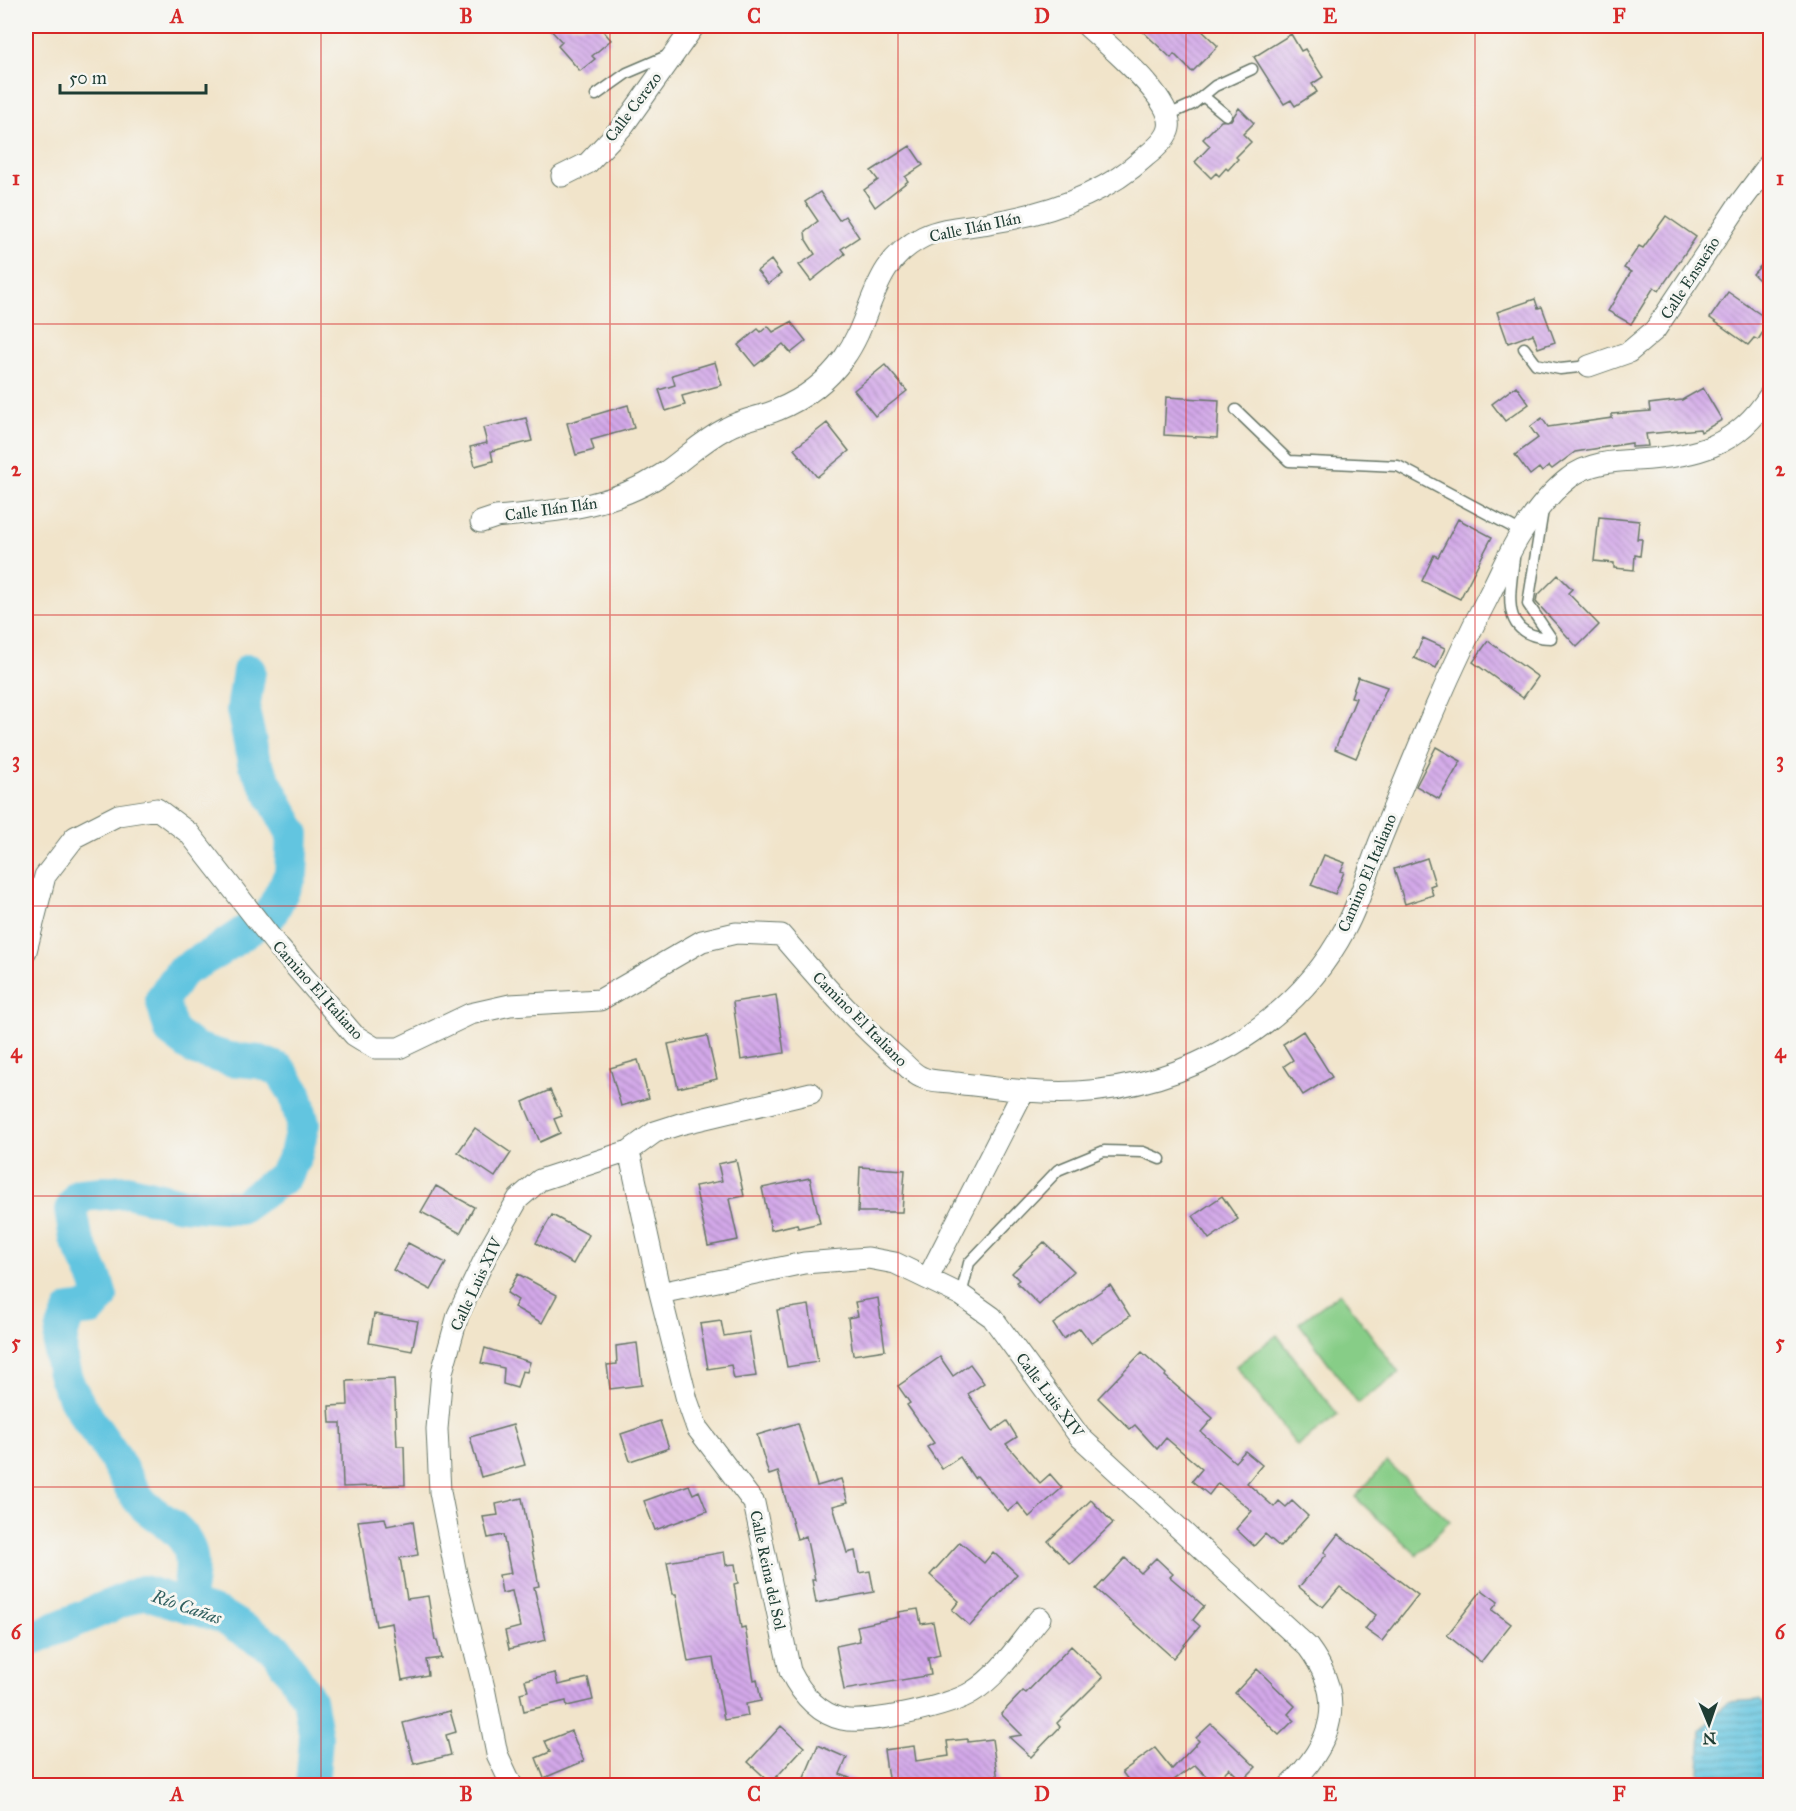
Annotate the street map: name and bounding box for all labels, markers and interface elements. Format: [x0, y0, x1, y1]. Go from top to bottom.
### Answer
text: A [168, 4, 184, 28]
text: B [459, 4, 473, 28]
text: C [747, 4, 761, 28]
text: D [1034, 4, 1050, 28]
text: E [1323, 4, 1338, 28]
text: F [1612, 4, 1626, 28]
scale bar [60, 57, 206, 95]
text: 50 m [69, 67, 107, 89]
street label: Calle Cerezo [601, 69, 665, 145]
text: 1 [12, 166, 20, 190]
text: 1 [1776, 166, 1784, 190]
street label: Calle Ilán Ilán [928, 208, 1023, 246]
street label: Calle Ensueño [1656, 233, 1724, 323]
text: 2 [11, 457, 22, 481]
text: 2 [1775, 457, 1786, 481]
street label: Calle Ilán Ilán [504, 493, 599, 525]
text: 3 [12, 748, 20, 773]
text: 3 [1776, 748, 1784, 773]
street label: Camino El Italiano [1334, 811, 1400, 935]
street label: Camino El Italiano [269, 937, 367, 1043]
street label: Camino El Italiano [809, 968, 911, 1070]
text: 4 [10, 1039, 22, 1064]
text: 4 [1774, 1039, 1786, 1064]
street label: Calle Luis XIV [446, 1234, 506, 1334]
text: 5 [11, 1330, 21, 1354]
text: 5 [1775, 1330, 1785, 1354]
street label: Calle Luis XIV [1012, 1349, 1088, 1442]
street label: Calle Reina del Sol [746, 1509, 790, 1632]
water label: Río Cañas [148, 1585, 225, 1629]
text: 6 [11, 1620, 23, 1644]
text: 6 [1775, 1620, 1787, 1644]
north arrow [1679, 1694, 1739, 1754]
text: N [1702, 1729, 1717, 1748]
text: A [168, 1782, 184, 1806]
text: B [459, 1782, 473, 1806]
text: C [747, 1782, 761, 1806]
text: D [1034, 1782, 1050, 1806]
text: E [1323, 1782, 1338, 1806]
text: F [1612, 1782, 1626, 1806]

